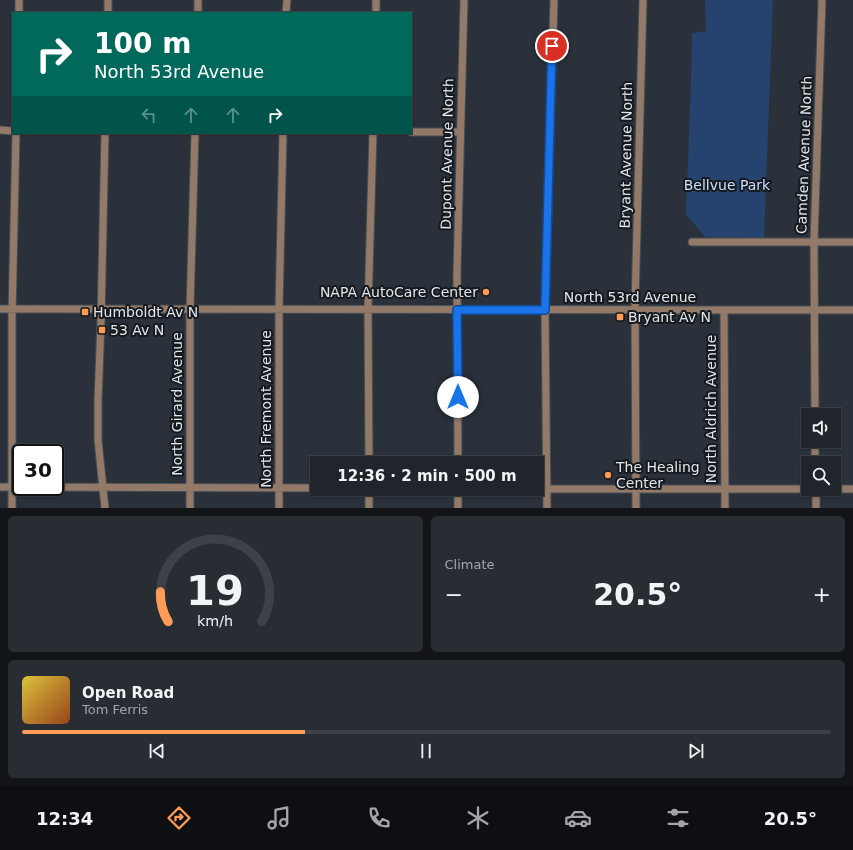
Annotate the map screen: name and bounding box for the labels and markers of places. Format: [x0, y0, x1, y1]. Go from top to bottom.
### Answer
pin [535, 29, 569, 63]
place label: NAPA AutoCare Center [320, 284, 478, 300]
marker: NAPA AutoCare Center [481, 287, 491, 297]
place label: Humboldt Av N [93, 304, 198, 320]
marker: Humboldt Av N [80, 307, 90, 317]
place label: Bryant Av N [628, 309, 711, 325]
marker: Bryant Av N [615, 312, 625, 322]
place label: 53 Av N [110, 322, 164, 338]
marker: 53 Av N [97, 325, 107, 335]
place label: The Healing Center [615, 459, 700, 491]
marker: The Healing Center [603, 470, 613, 480]

